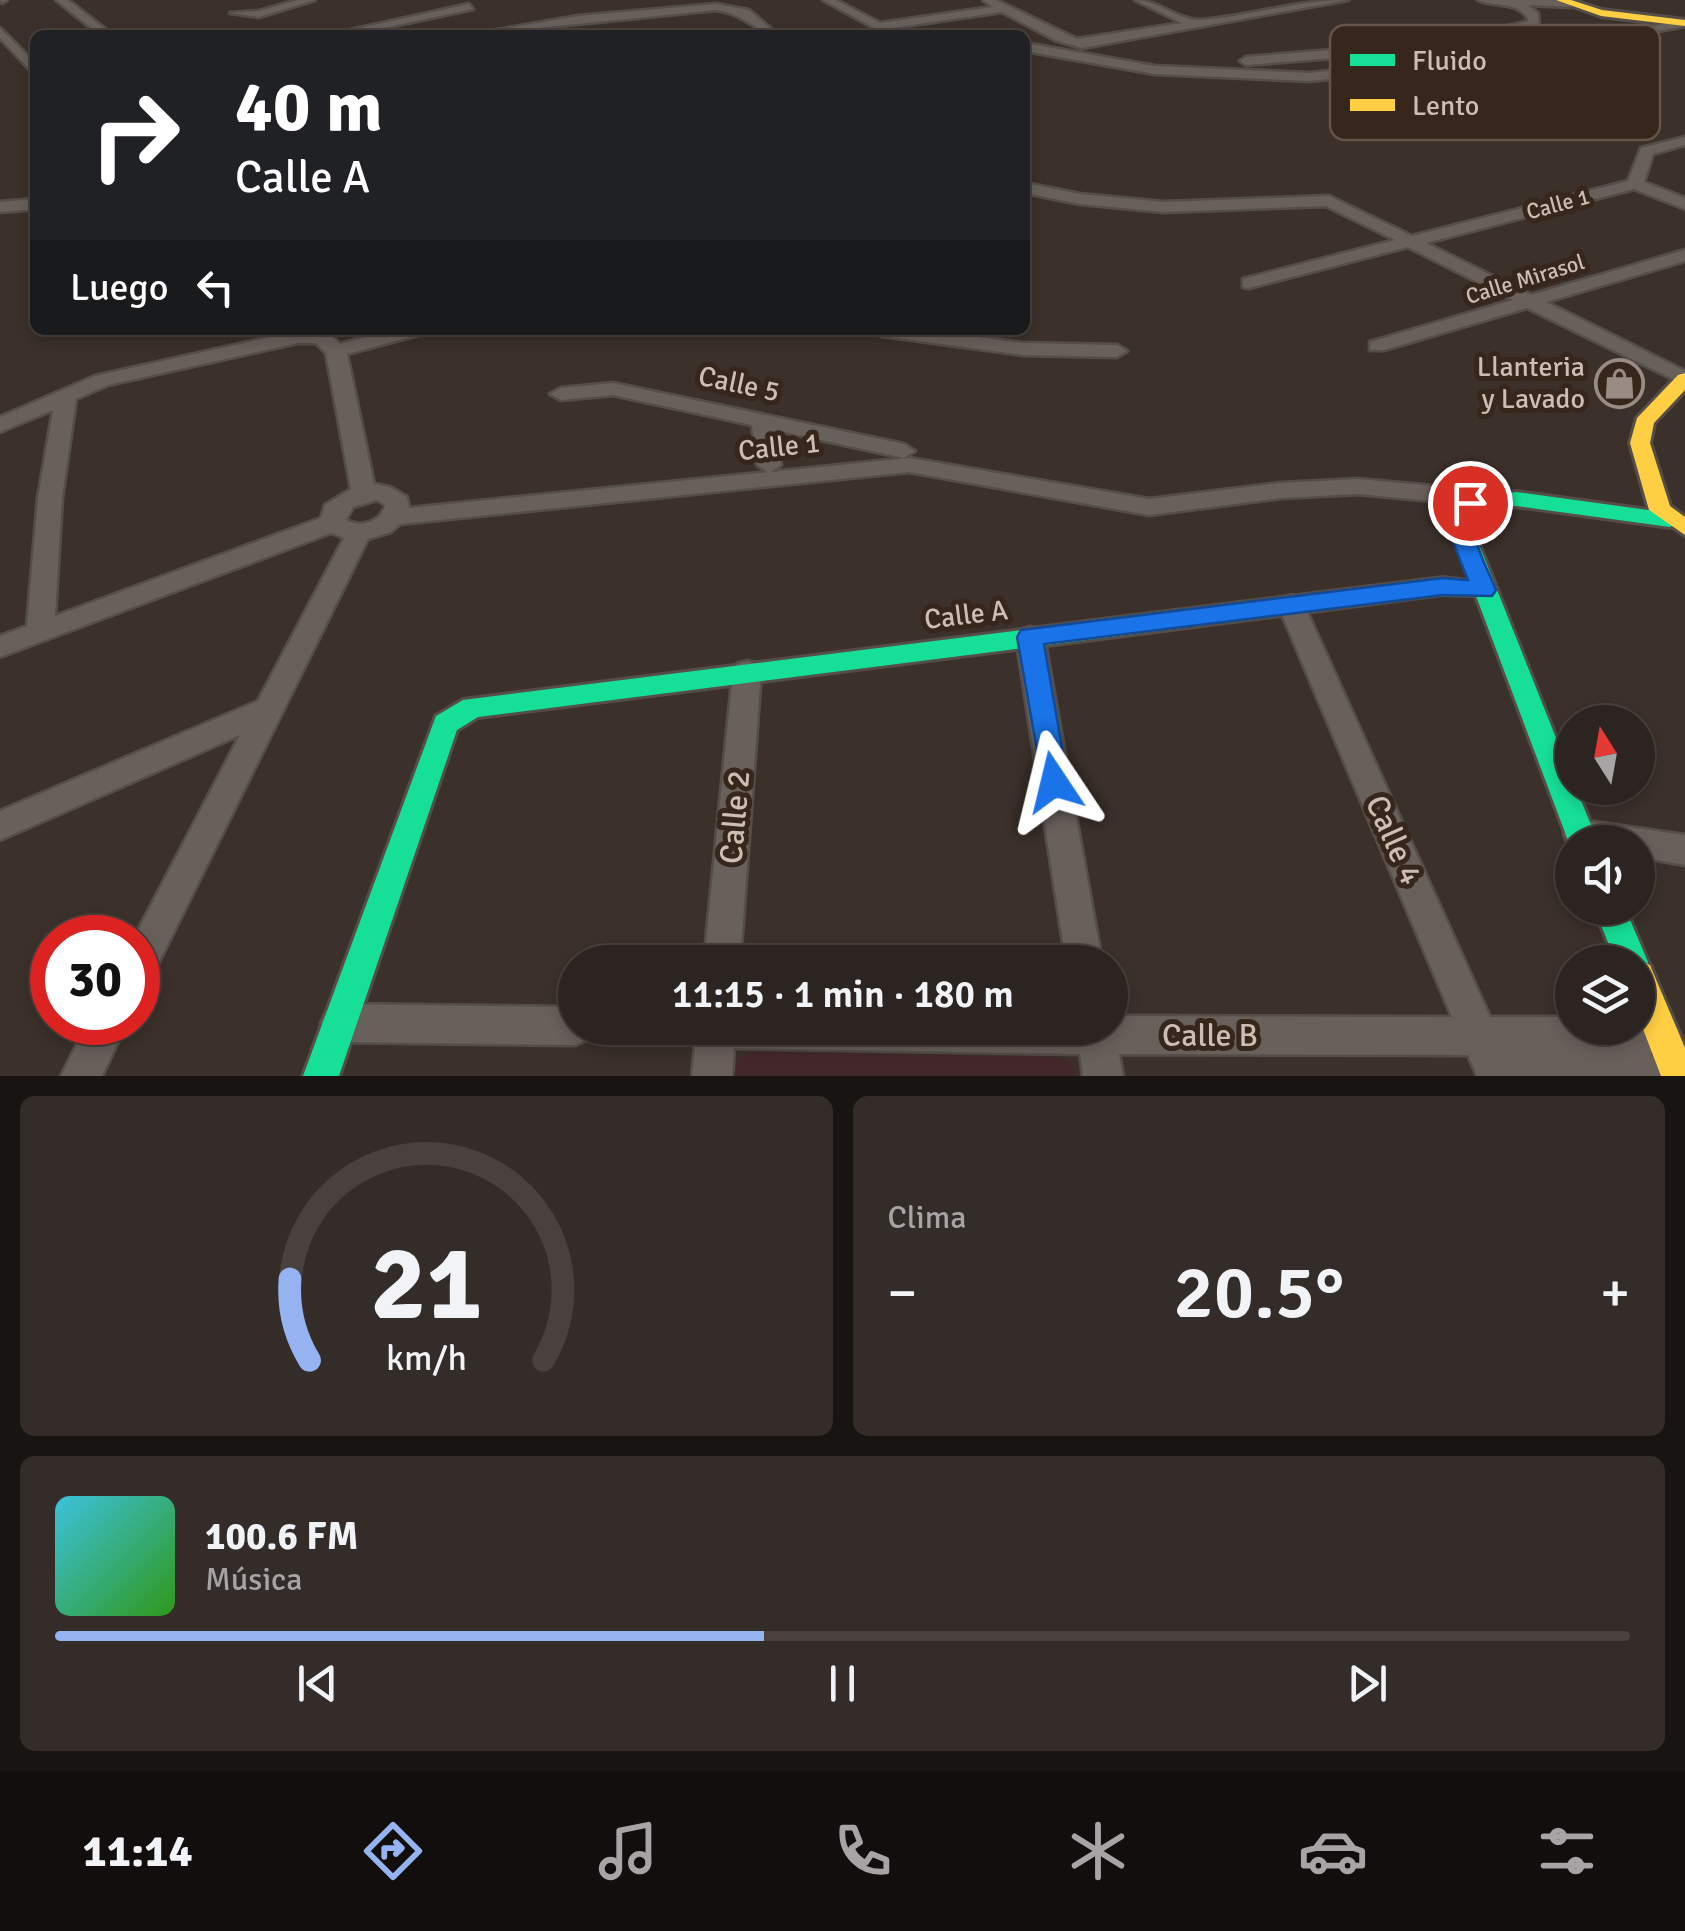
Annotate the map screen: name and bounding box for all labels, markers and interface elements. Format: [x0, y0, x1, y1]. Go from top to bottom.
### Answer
legend [1330, 25, 1660, 140]
text: Fluido [1412, 44, 1487, 78]
text: 40 m [235, 64, 383, 150]
icon: right [70, 70, 200, 200]
text: Lento [1412, 89, 1479, 123]
text: Calle A [235, 150, 370, 205]
street label: Calle 1 [1523, 183, 1593, 225]
street label: Calle Mirasol [1462, 248, 1588, 310]
icon: left [188, 260, 243, 315]
text: Luego [70, 264, 168, 311]
place label: Llanteria y Lavado [1477, 350, 1585, 416]
shop icon: Llanteria y Lavado [1594, 357, 1646, 409]
street label: Calle 5 [695, 359, 783, 409]
street label: Calle 1 [736, 426, 822, 468]
pin [1428, 461, 1513, 546]
icon: arrive [1443, 476, 1498, 531]
street label: Calle A [922, 593, 1010, 637]
north arrow [1555, 705, 1655, 805]
map controls [1555, 705, 1655, 1045]
position arrow [1002, 730, 1106, 834]
street label: Calle 2 [711, 769, 759, 865]
street label: Calle 4 [1357, 789, 1431, 891]
button: sound [1555, 825, 1655, 925]
speed limit sign: 30 [30, 915, 160, 1045]
button: layers [1555, 945, 1655, 1045]
text: 11:15 · 1 min · 180 m [672, 971, 1014, 1018]
street label: Calle B [1162, 1016, 1258, 1055]
text: Clima [888, 1198, 966, 1237]
text: 21 [370, 1220, 482, 1348]
text: 20.5° [1173, 1246, 1344, 1339]
text: − [888, 1259, 917, 1327]
text: + [1600, 1259, 1630, 1327]
text: km/h [386, 1336, 467, 1380]
text: 100.6 FM [205, 1513, 358, 1560]
text: Música [205, 1560, 302, 1599]
icon: previous [290, 1656, 345, 1711]
icon: pause [815, 1656, 870, 1711]
icon: next [1340, 1656, 1395, 1711]
icon: directions [358, 1816, 428, 1886]
icon: music [593, 1816, 663, 1886]
icon: phone [828, 1816, 898, 1886]
icon: climate [1063, 1816, 1133, 1886]
icon: car [1298, 1816, 1368, 1886]
icon: filters [1532, 1816, 1602, 1886]
text: 11:14 [82, 1824, 193, 1879]

